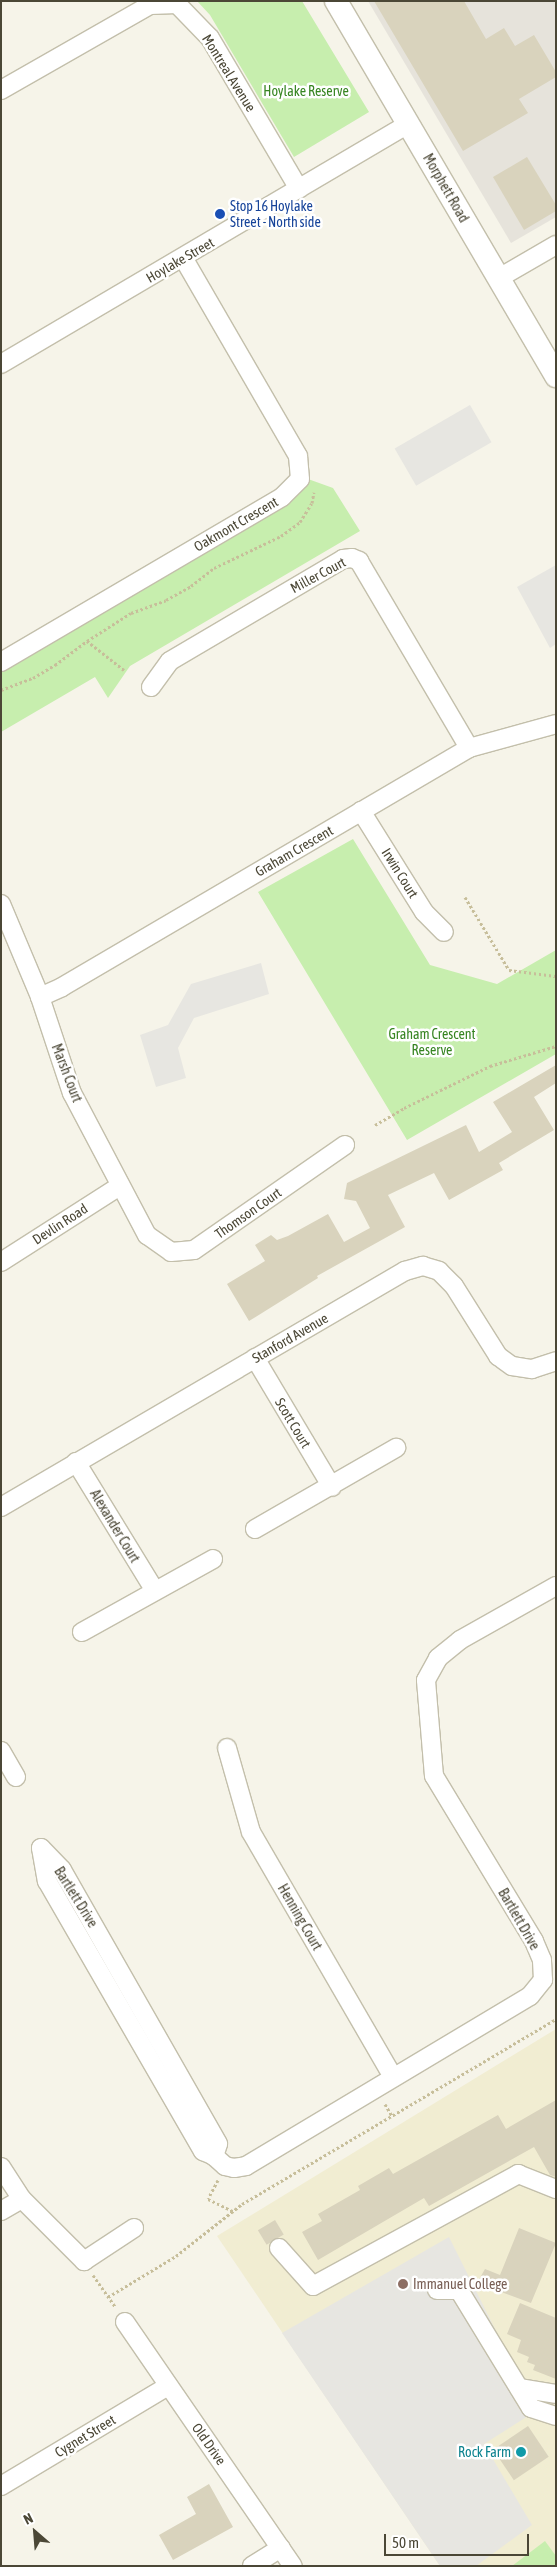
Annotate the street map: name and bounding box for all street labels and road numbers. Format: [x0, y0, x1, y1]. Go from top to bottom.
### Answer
street label: Montreal Avenue [199, 31, 259, 115]
street label: Morphett Road [420, 151, 472, 225]
street label: Hoylake Street [143, 234, 217, 286]
street label: Oakmont Crescent [191, 493, 281, 555]
street label: Miller Court [288, 554, 348, 596]
street label: Graham Crescent [252, 822, 336, 880]
street label: Irwin Court [378, 845, 422, 901]
street label: Marsh Court [48, 1041, 86, 1105]
street label: Thomson Court [212, 1184, 284, 1242]
street label: Devlin Road [29, 1200, 91, 1248]
street label: Stanford Avenue [249, 1309, 331, 1367]
street label: Scott Court [272, 1395, 314, 1451]
street label: Alexander Court [87, 1486, 143, 1566]
street label: Bartlett Drive [51, 1864, 101, 1930]
street label: Henning Court [274, 1881, 326, 1953]
street label: Bartlett Drive [495, 1885, 543, 1953]
street label: Cygnet Street [52, 2411, 118, 2461]
street label: Old Drive [189, 2420, 229, 2468]

